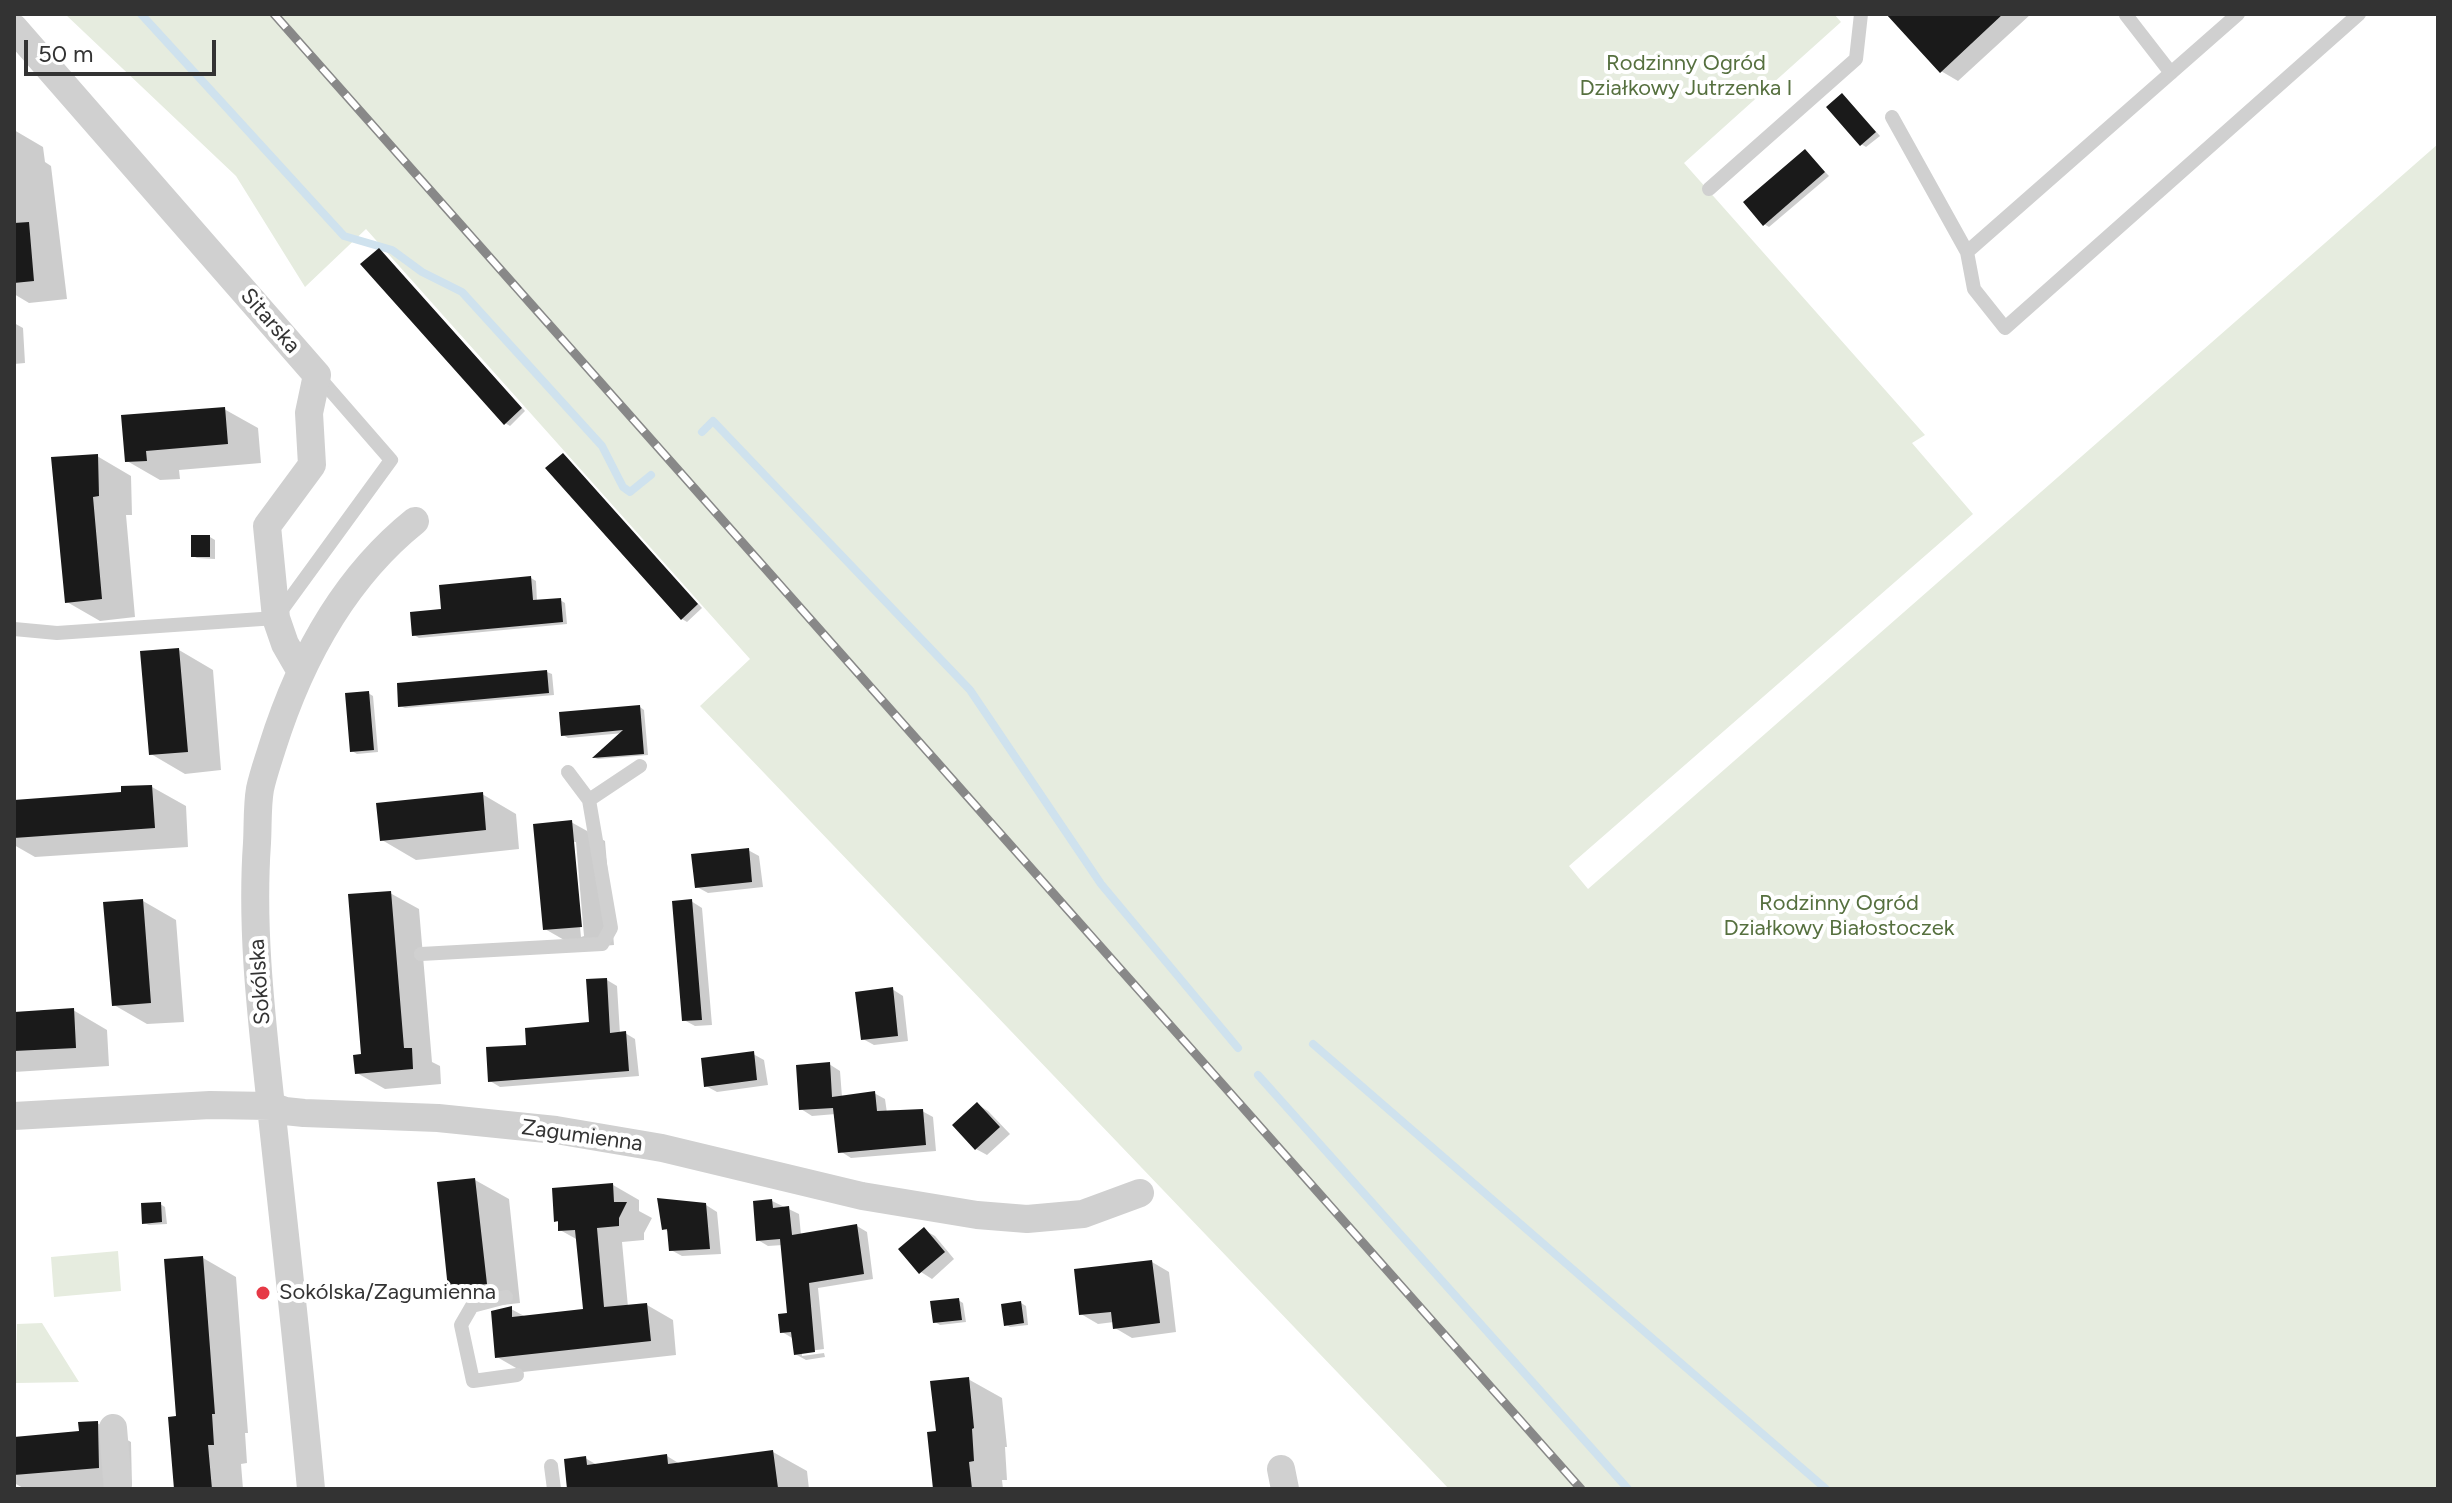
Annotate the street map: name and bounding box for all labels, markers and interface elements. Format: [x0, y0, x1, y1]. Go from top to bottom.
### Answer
scale bar [28, 24, 220, 74]
text: 50 m [38, 39, 94, 68]
park label: Rodzinny Ogród Działkowy Jutrzenka I [1579, 51, 1793, 102]
street label: Sitarska [235, 283, 305, 359]
park label: Rodzinny Ogród Działkowy Białostoczek [1723, 891, 1955, 942]
street label: Sokólska [244, 938, 276, 1026]
street label: Zagumienna [520, 1114, 644, 1158]
place label: Sokólska/Zagumienna [279, 1280, 496, 1306]
marker: Sokólska/Zagumienna [254, 1284, 272, 1302]

